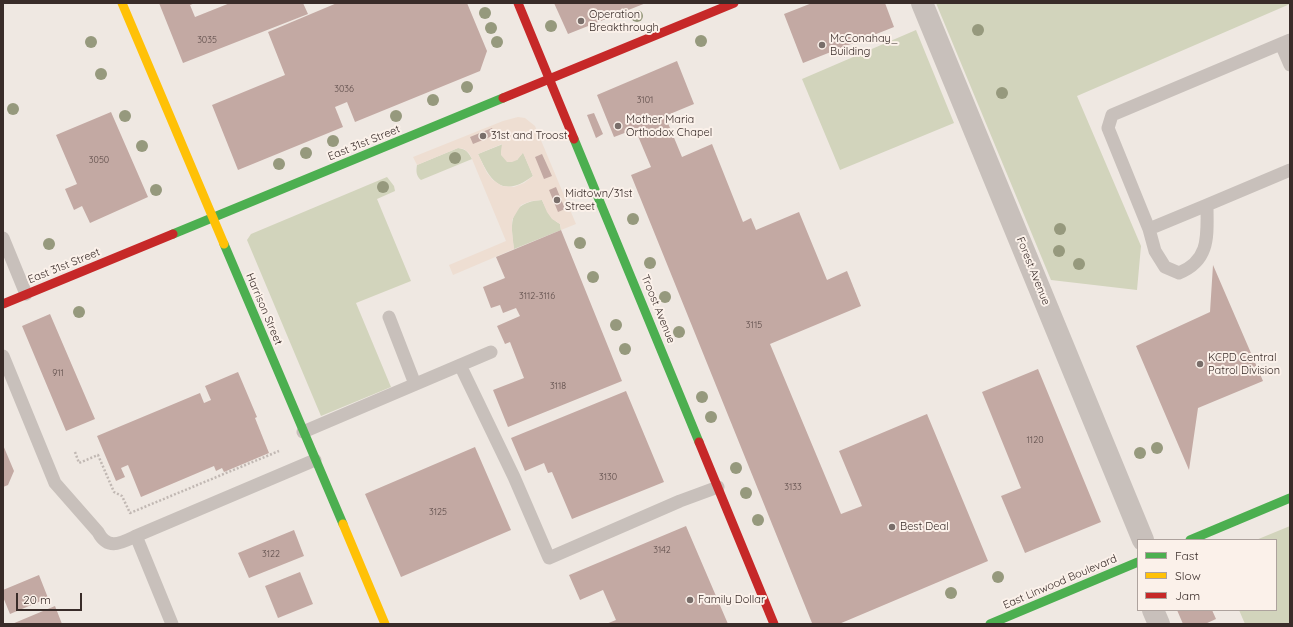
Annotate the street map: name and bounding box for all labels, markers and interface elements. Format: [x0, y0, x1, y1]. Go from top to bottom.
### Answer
place label: Operation Breakthrough [589, 8, 659, 34]
marker: Operation Breakthrough [576, 16, 586, 26]
place label: McConahay_ Building [830, 32, 898, 58]
house number: 3035 [197, 35, 217, 45]
marker: McConahay_ Building [817, 40, 827, 50]
house number: 3036 [334, 84, 354, 94]
house number: 3101 [637, 95, 653, 105]
place label: Mother Maria Orthodox Chapel [626, 113, 712, 139]
marker: Mother Maria Orthodox Chapel [613, 121, 623, 131]
street label: East 31st Street [326, 123, 402, 163]
place label: 31st and Troost [491, 129, 568, 143]
marker: 31st and Troost [478, 131, 488, 141]
house number: 3050 [89, 155, 109, 165]
place label: Midtown/31st Street [565, 187, 633, 213]
marker: Midtown/31st Street [552, 195, 562, 205]
street label: Forest Avenue [1013, 235, 1053, 307]
street label: East 31st Street [26, 246, 102, 286]
street label: Harrison Street [243, 271, 285, 347]
street label: Troost Avenue [638, 273, 678, 345]
house number: 3112-3116 [519, 291, 555, 301]
house number: 3115 [746, 320, 762, 330]
place label: KCPD Central Patrol Division [1208, 351, 1280, 377]
marker: KCPD Central Patrol Division [1195, 359, 1205, 369]
house number: 911 [52, 368, 64, 378]
house number: 3118 [550, 381, 566, 391]
house number: 1120 [1026, 435, 1044, 445]
house number: 3130 [599, 472, 617, 482]
house number: 3133 [784, 482, 802, 492]
house number: 3125 [429, 507, 447, 517]
place label: Best Deal [900, 520, 949, 534]
marker: Best Deal [887, 522, 897, 532]
legend [1137, 539, 1277, 611]
house number: 3142 [653, 545, 671, 555]
text: Fast [1175, 548, 1199, 563]
house number: 3122 [262, 549, 280, 559]
street label: East Linwood Boulevard [1001, 552, 1119, 612]
text: Slow [1175, 568, 1201, 583]
scale bar [18, 585, 84, 611]
text: Jam [1175, 588, 1200, 603]
text: 20 m [23, 592, 51, 607]
place label: Family Dollar [698, 593, 765, 607]
marker: Family Dollar [685, 595, 695, 605]

